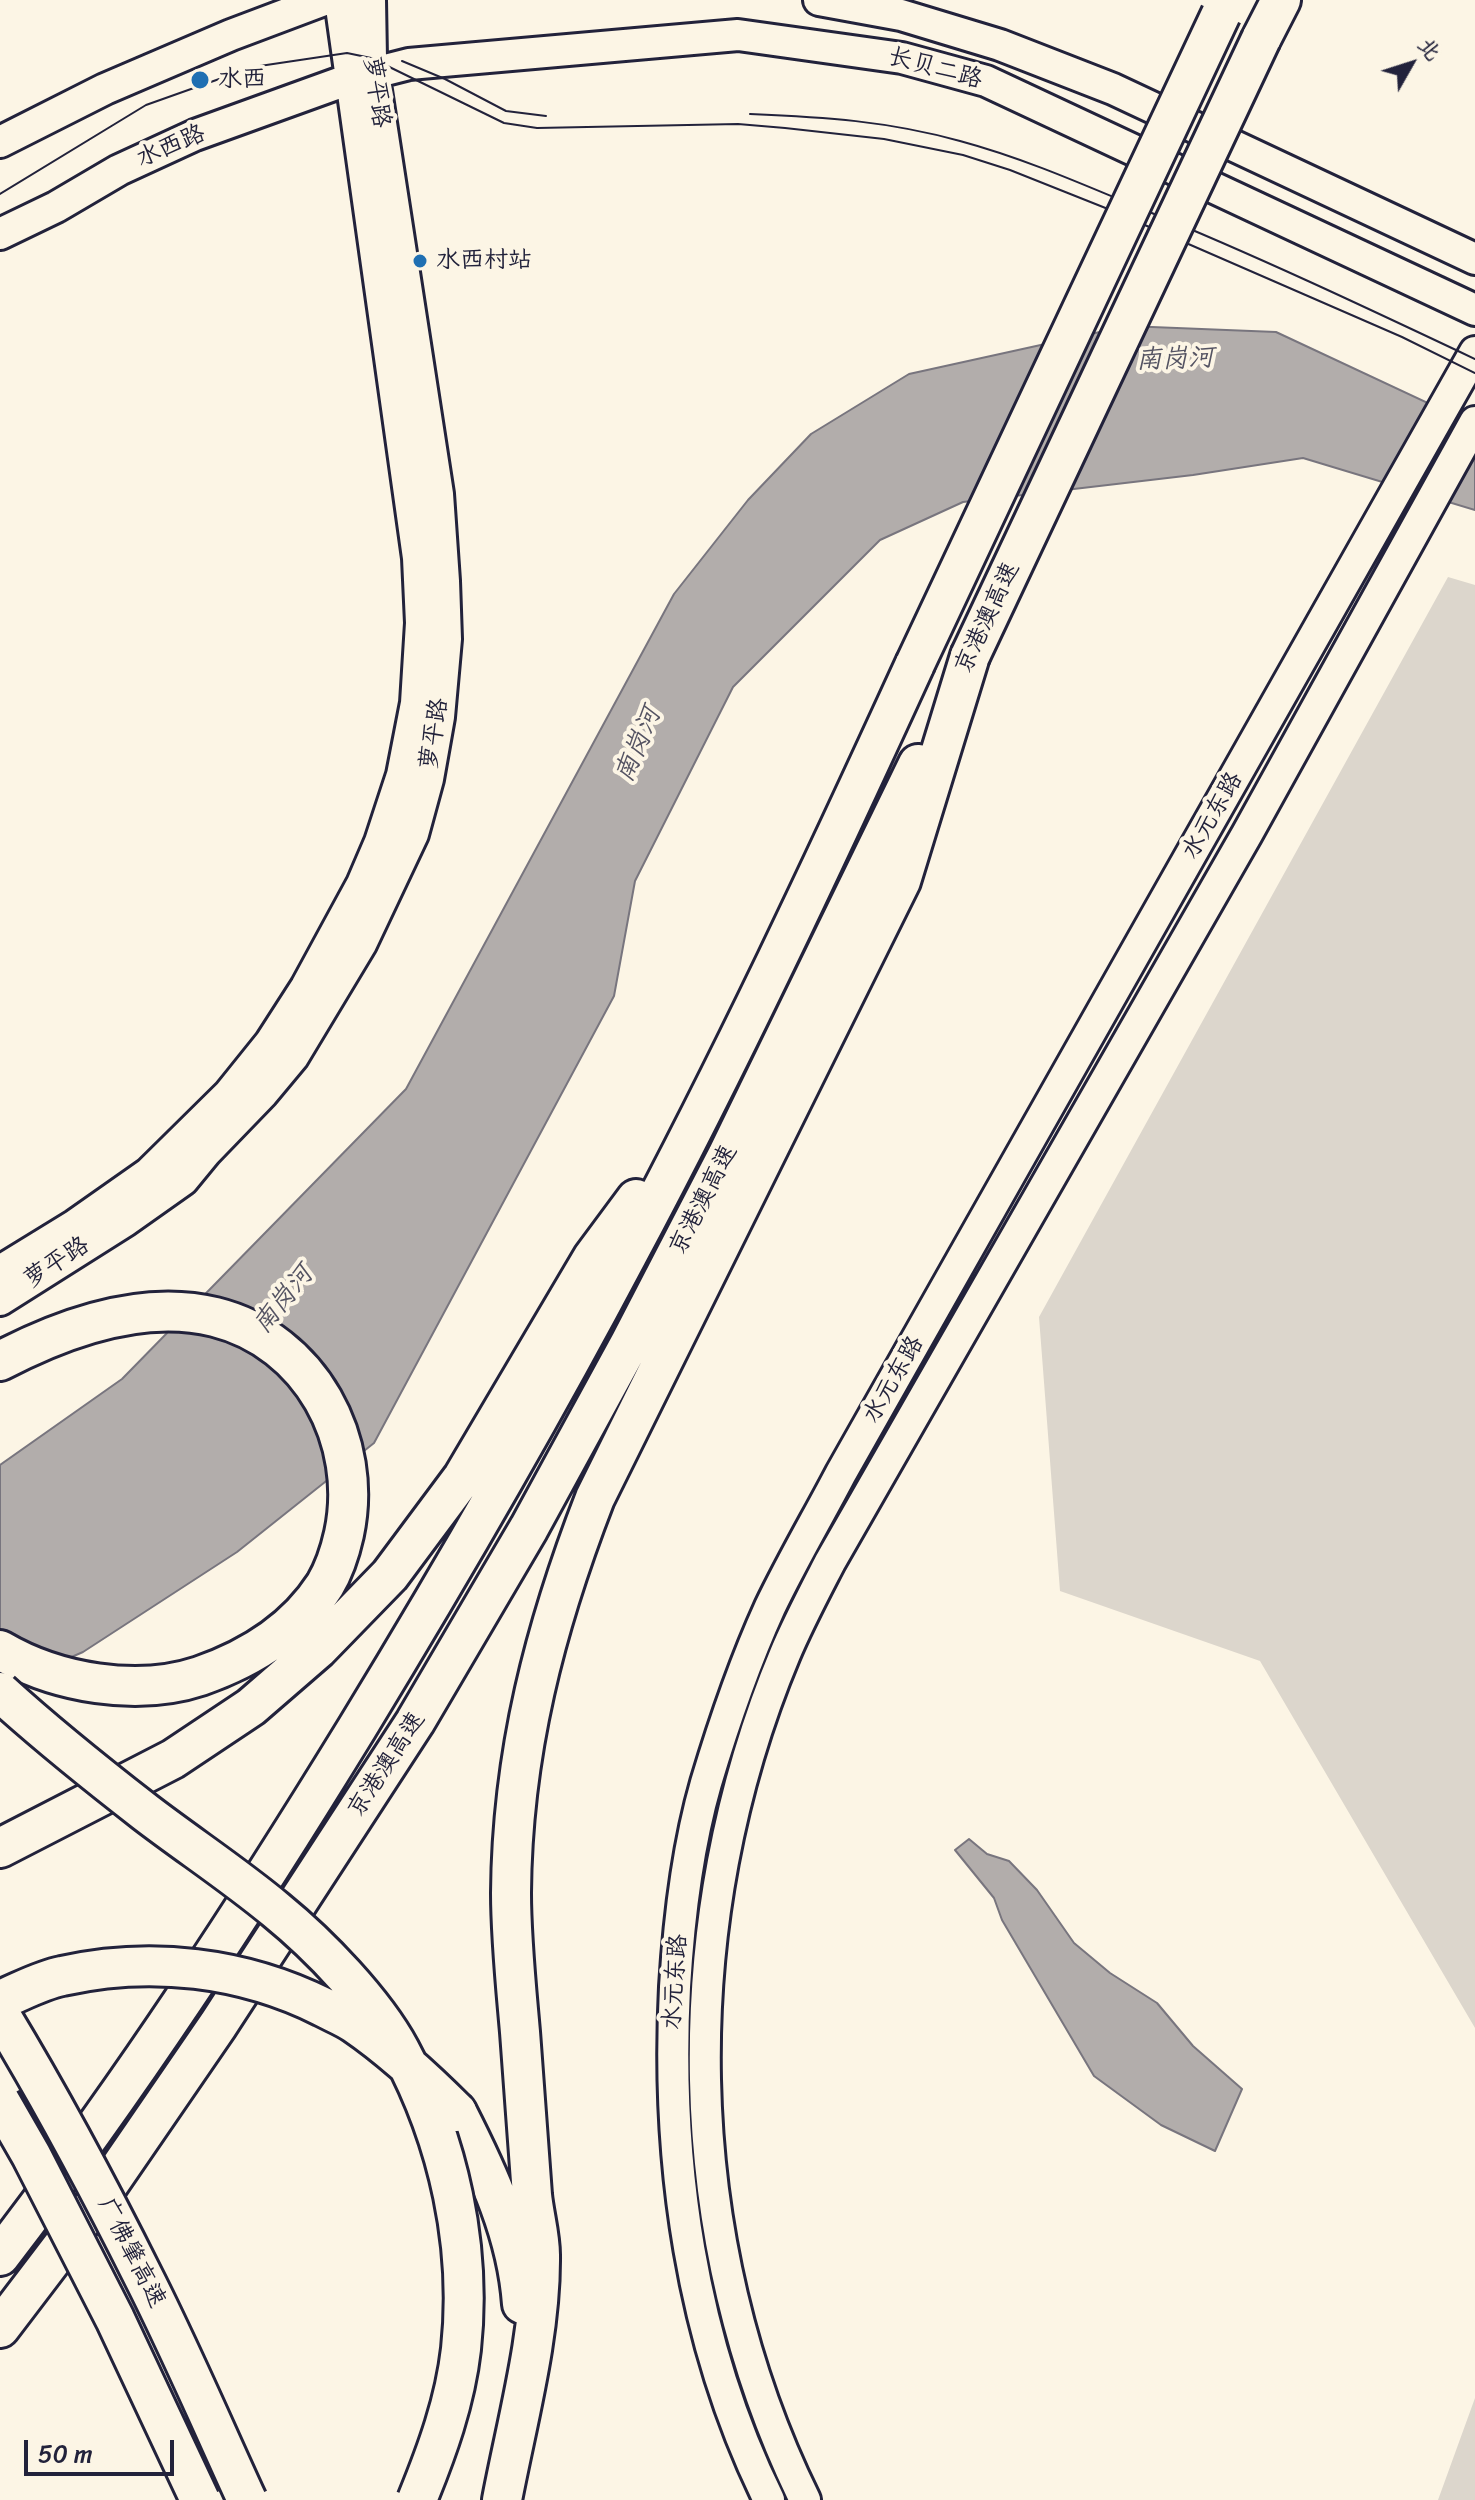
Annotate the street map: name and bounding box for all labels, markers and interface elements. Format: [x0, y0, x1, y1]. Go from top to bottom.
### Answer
north arrow [1371, 24, 1451, 104]
text: 北 [1408, 28, 1452, 69]
street label: 长贝二路 [885, 43, 985, 95]
street label: 萝平路 [357, 54, 395, 130]
place label: 水西 [218, 66, 266, 94]
marker: 水西 [189, 69, 211, 91]
street label: 水西路 [132, 120, 210, 174]
place label: 水西村站 [436, 247, 532, 275]
marker: 水西村站 [411, 252, 429, 270]
water label: 南岗河 [1135, 343, 1215, 377]
street label: 京港澳高速 [950, 558, 1026, 678]
street label: 萝平路 [415, 696, 455, 772]
water label: 南岗河 [609, 703, 669, 787]
street label: 水元东路 [1177, 767, 1249, 865]
street label: 京港澳高速 [664, 1140, 744, 1260]
street label: 萝平路 [19, 1231, 95, 1295]
water label: 南岗河 [247, 1260, 321, 1340]
street label: 水元东路 [858, 1331, 930, 1429]
street label: 京港澳高速 [342, 1707, 432, 1823]
street label: 水元东路 [658, 1933, 694, 2031]
street label: 广佛肇高速 [91, 2193, 171, 2313]
scale bar [28, 2424, 178, 2474]
text: 50 m [38, 2433, 93, 2475]

